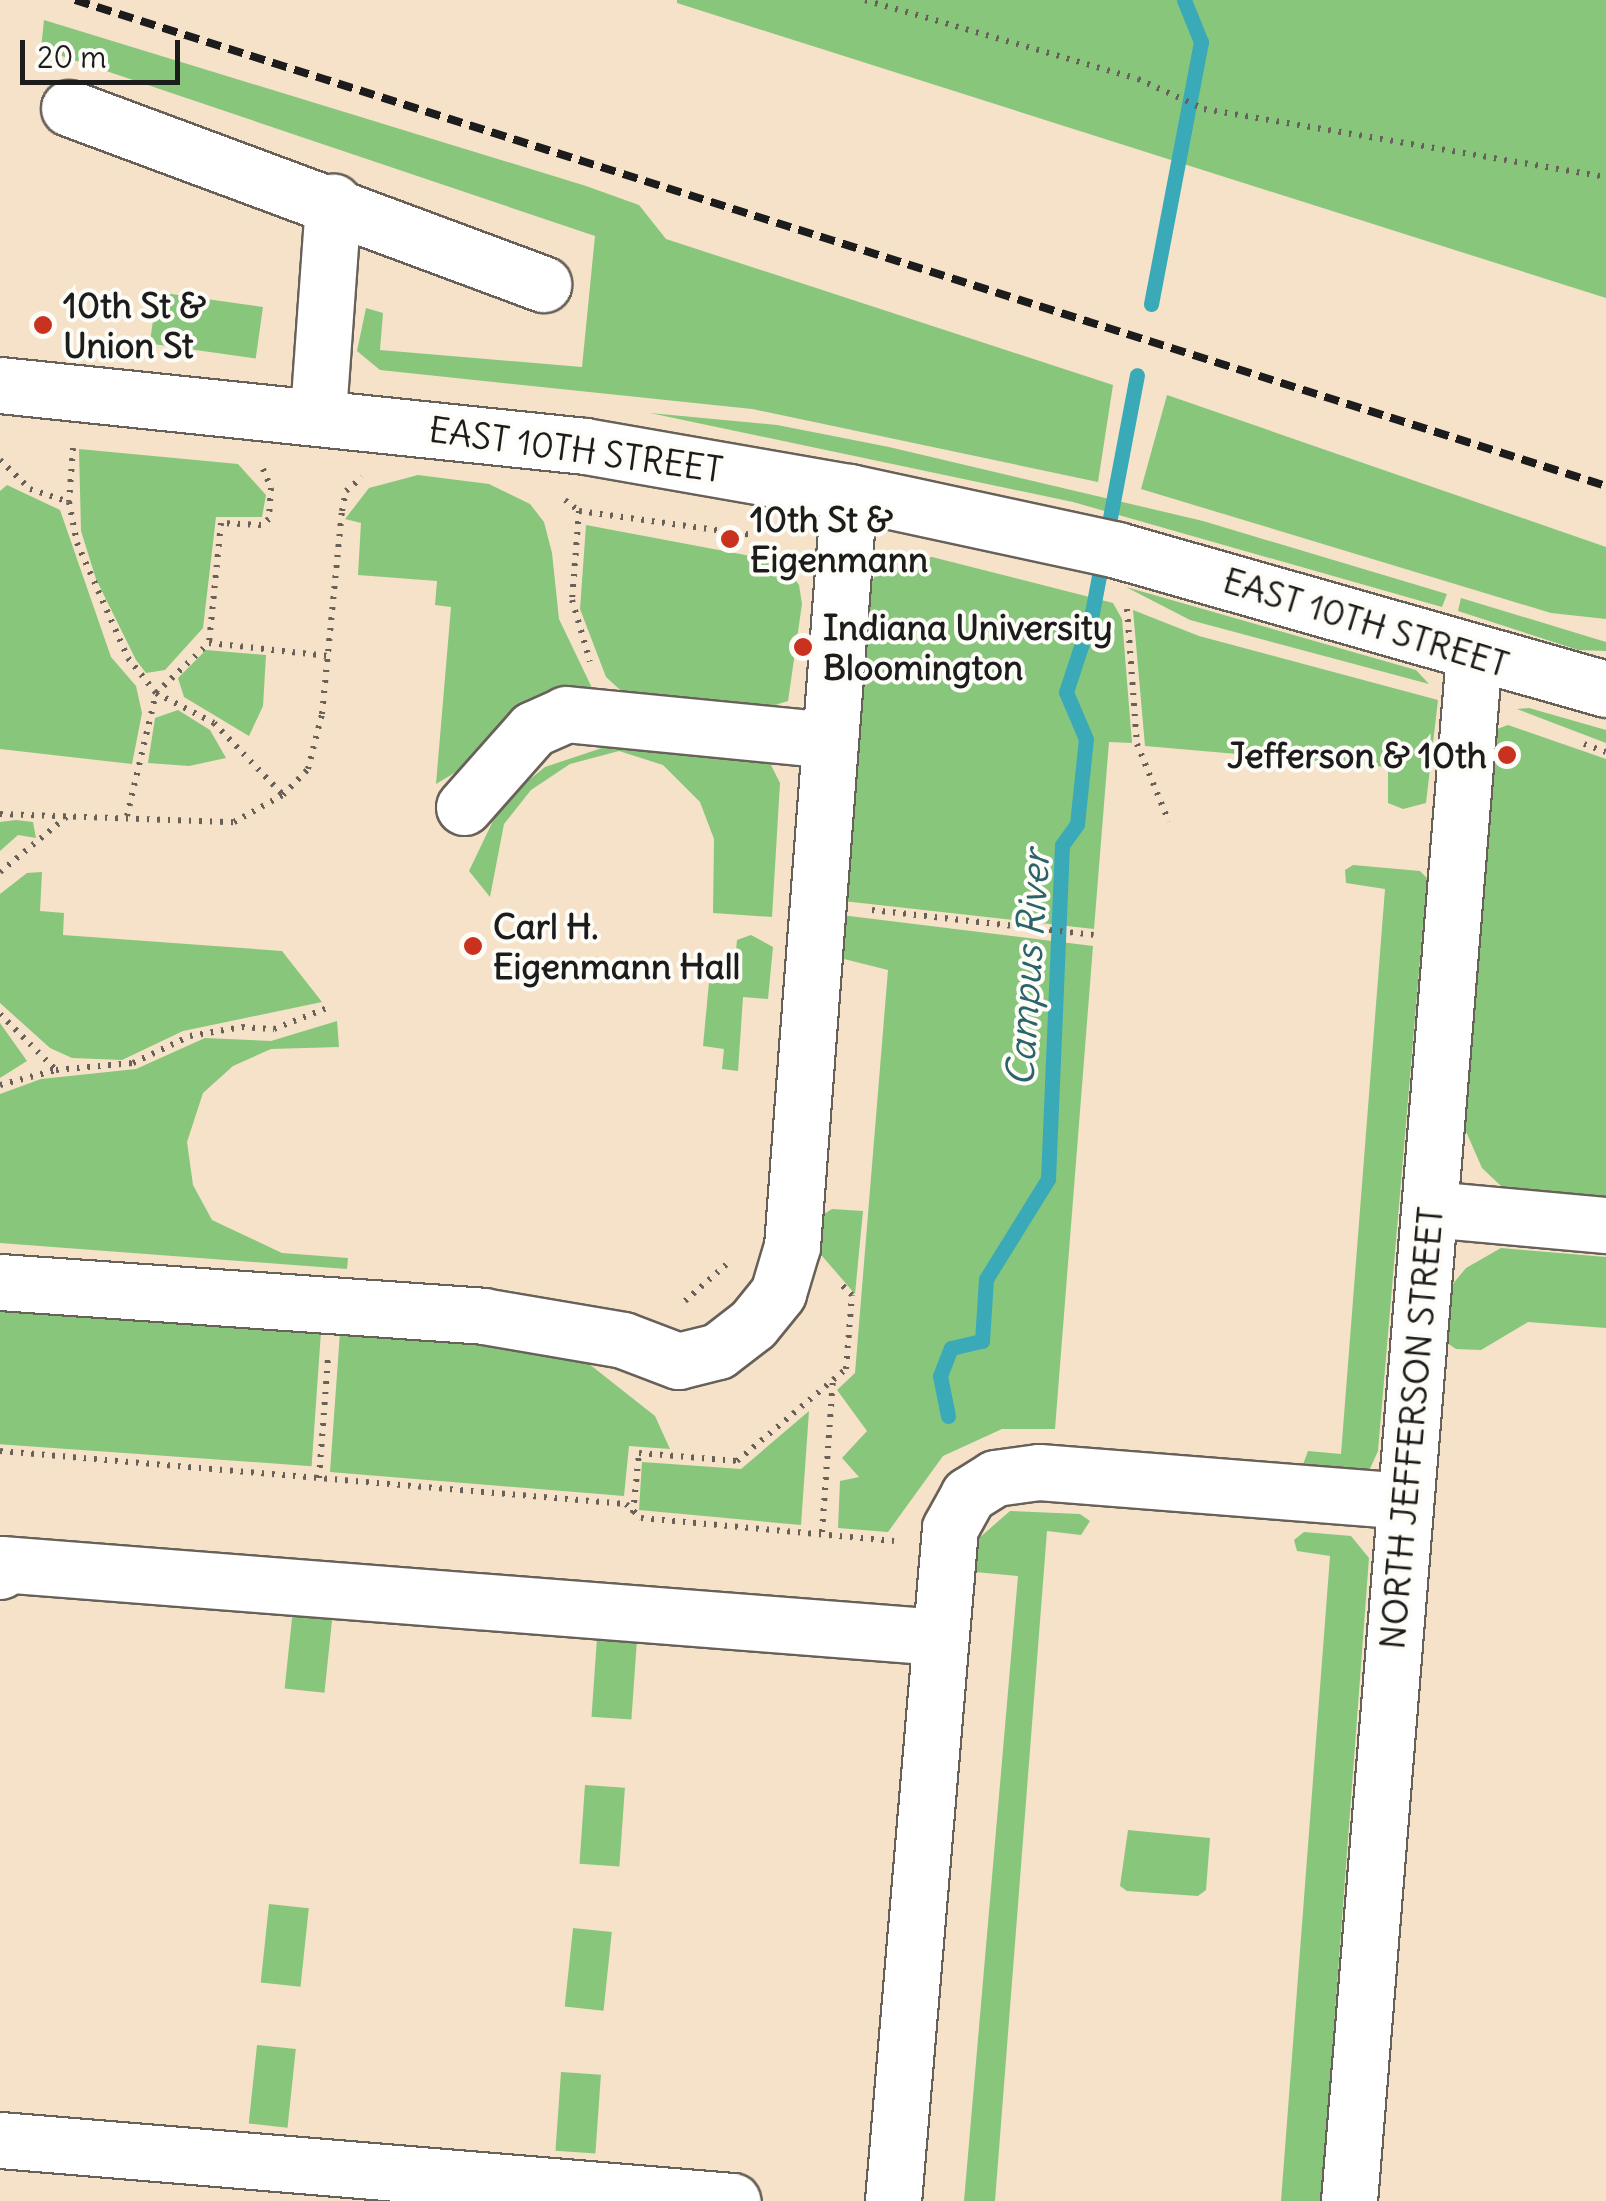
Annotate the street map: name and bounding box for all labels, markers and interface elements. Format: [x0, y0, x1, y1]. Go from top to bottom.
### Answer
scale bar [25, 20, 185, 82]
text: 20 m [37, 38, 107, 76]
place label: 10th St & Union St [63, 284, 206, 366]
marker: 10th St & Union St [32, 314, 54, 336]
street label: EAST 10TH STREET [426, 408, 726, 490]
place label: 10th St & Eigenmann [750, 498, 928, 580]
marker: 10th St & Eigenmann [719, 528, 741, 550]
street label: EAST 10TH STREET [1218, 559, 1514, 685]
place label: Indiana University Bloomington [823, 606, 1113, 688]
marker: Indiana University Bloomington [792, 636, 814, 658]
place label: Jefferson & 10th [1227, 734, 1487, 776]
marker: Jefferson & 10th [1496, 744, 1518, 766]
water label: Campus River [997, 848, 1059, 1088]
place label: Carl H. Eigenmann Hall [493, 905, 740, 987]
marker: Carl H. Eigenmann Hall [462, 935, 484, 957]
street label: NORTH JEFFERSON STREET [1371, 1205, 1451, 1651]

